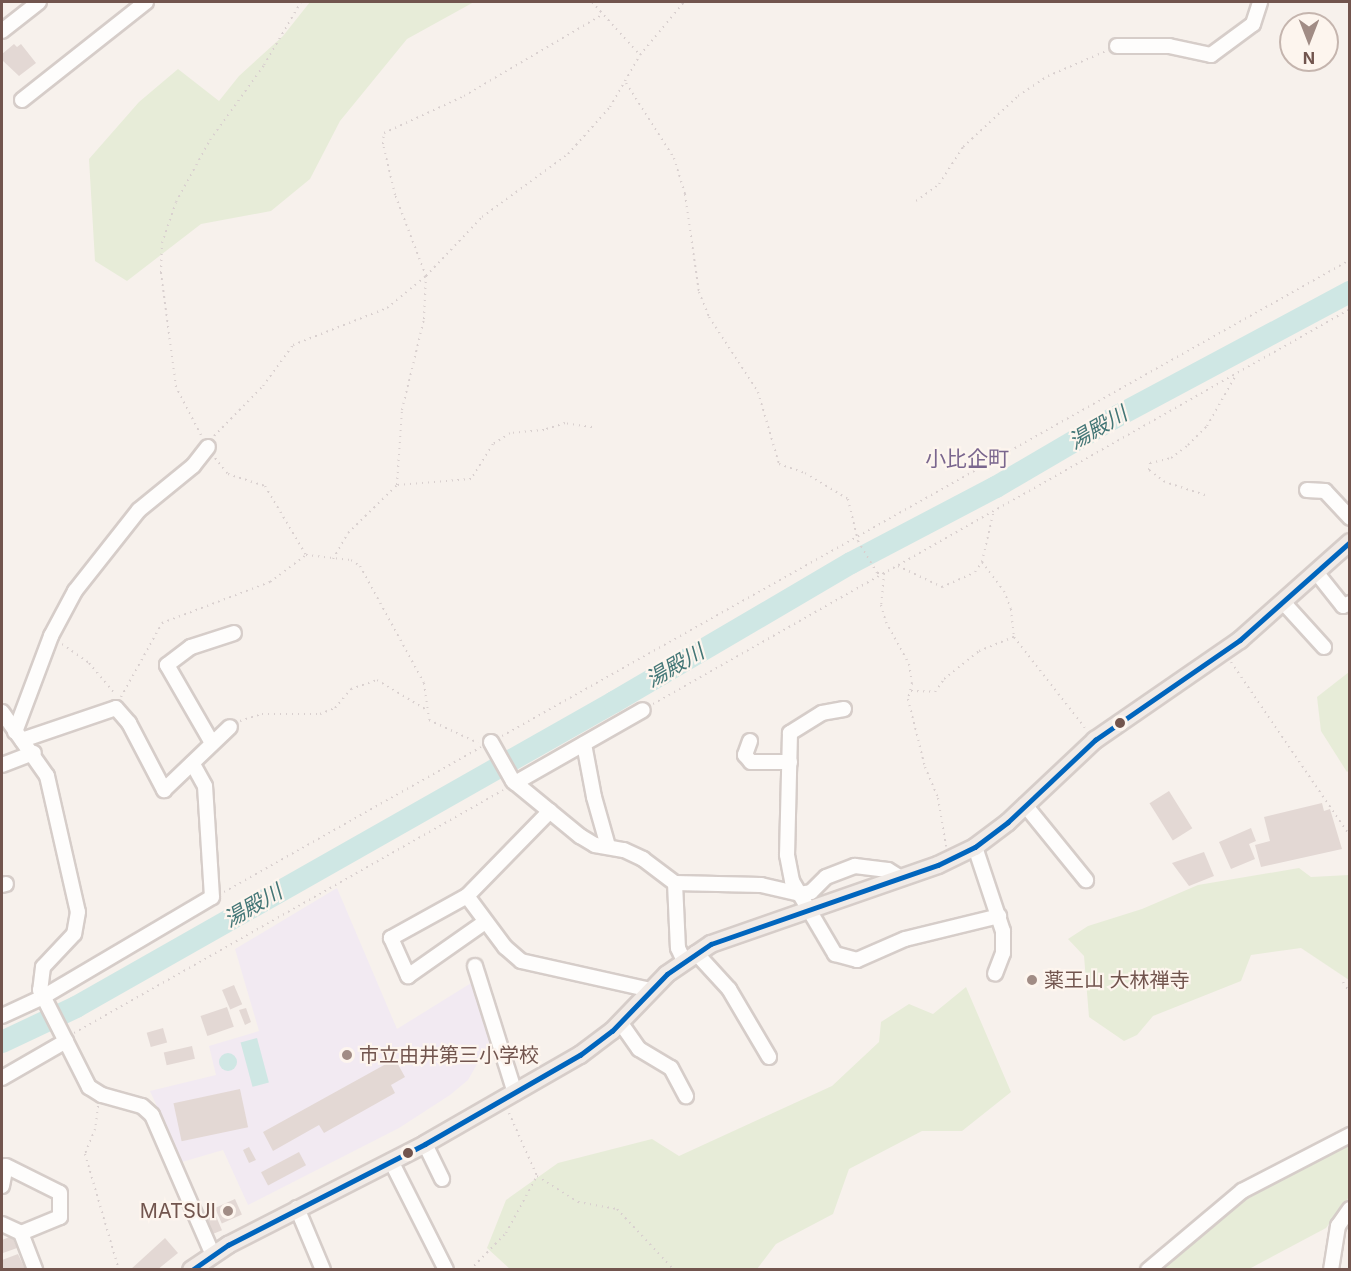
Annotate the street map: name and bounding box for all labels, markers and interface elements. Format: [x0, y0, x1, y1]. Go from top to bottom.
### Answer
north arrow [1279, 12, 1339, 72]
text: N [1303, 48, 1315, 68]
water label: 湯殿川 [1064, 401, 1132, 455]
district label: 小比企町 [925, 446, 1009, 472]
water label: 湯殿川 [641, 639, 709, 693]
unlabelled marker [1114, 717, 1126, 729]
water label: 湯殿川 [219, 879, 287, 933]
place label: 薬王山 大林禅寺 [1044, 968, 1190, 992]
marker: 薬王山 大林禅寺 [1025, 973, 1039, 987]
place label: 市立由井第三小学校 [359, 1043, 539, 1067]
marker: 市立由井第三小学校 [340, 1048, 354, 1062]
unlabelled marker [402, 1147, 414, 1159]
place label: MATSUI [140, 1199, 216, 1223]
marker: MATSUI [221, 1204, 235, 1218]

